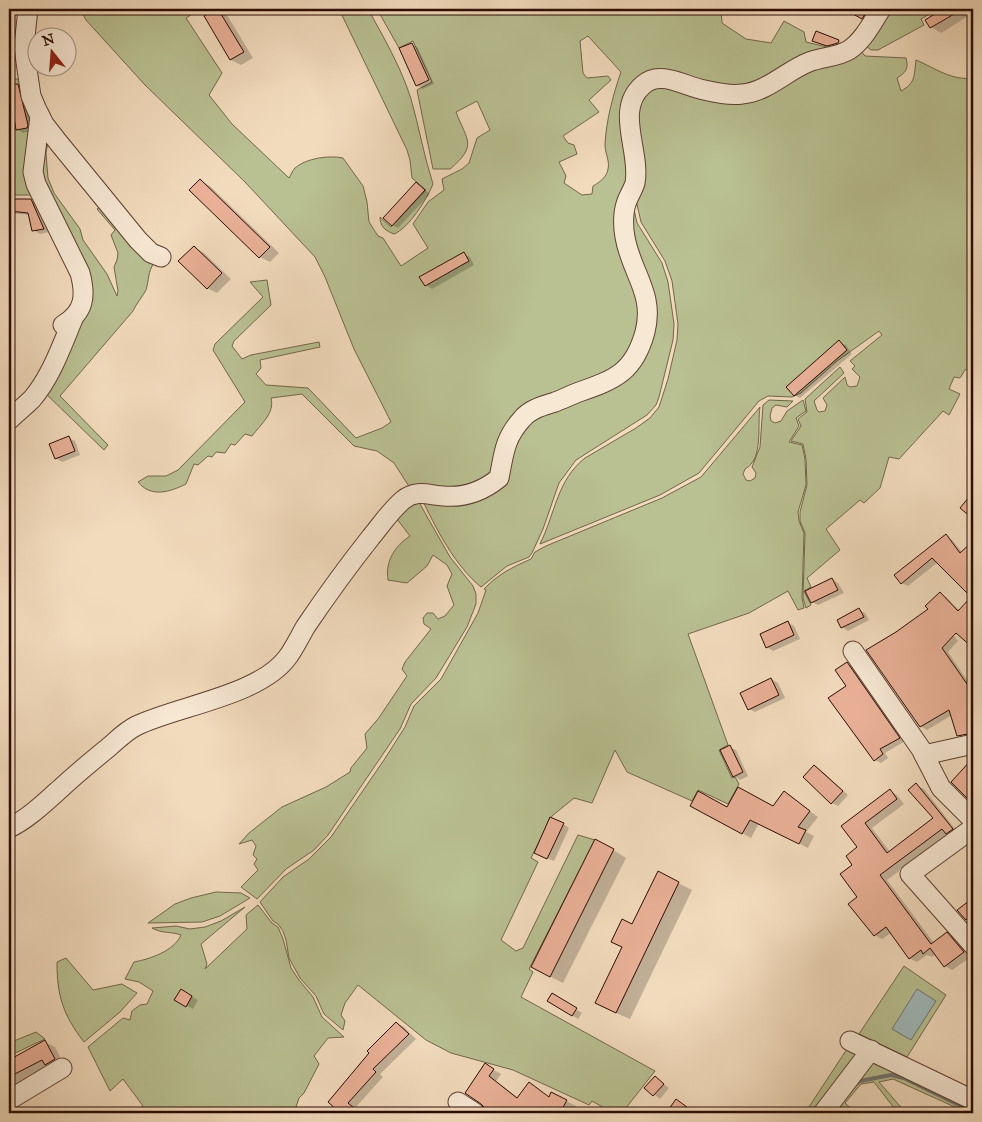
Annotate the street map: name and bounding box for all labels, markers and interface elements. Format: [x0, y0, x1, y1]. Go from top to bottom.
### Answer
north arrow [28, 28, 78, 78]
text: N [40, 30, 57, 50]

